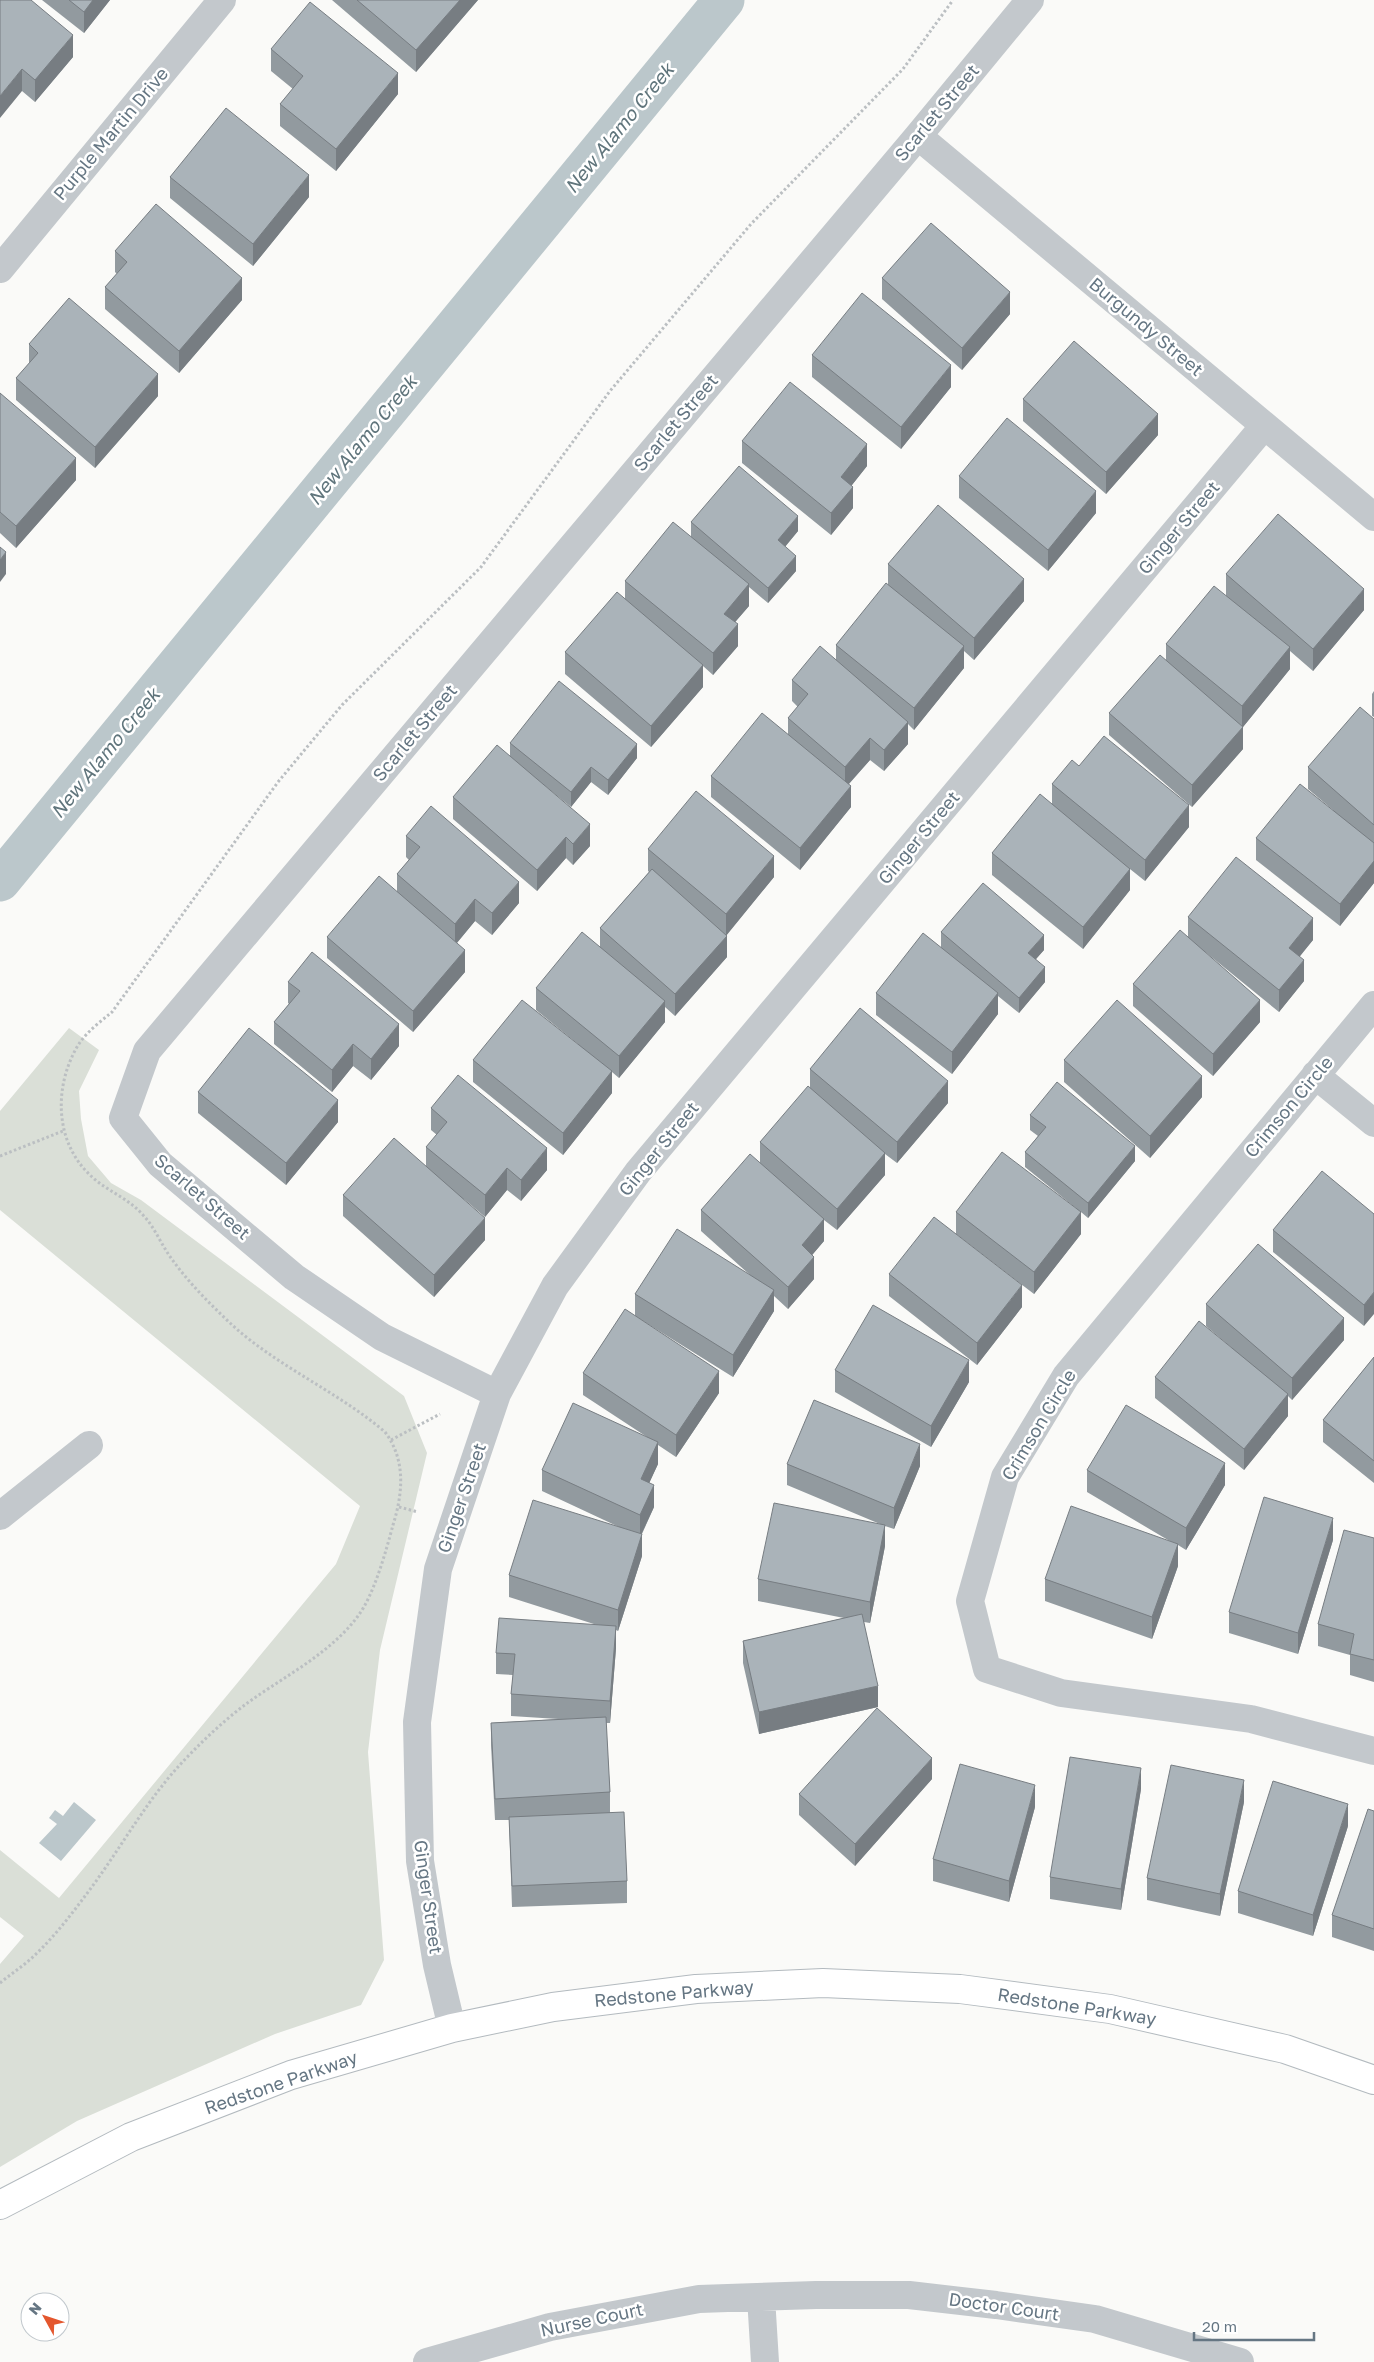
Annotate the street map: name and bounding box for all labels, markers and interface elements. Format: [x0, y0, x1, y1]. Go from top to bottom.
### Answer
water label: New Alamo Creek [559, 56, 679, 197]
street label: Scarlet Street [889, 60, 983, 165]
street label: Purple Martin Drive [48, 63, 172, 204]
street label: Burgundy Street [1085, 272, 1208, 380]
water label: New Alamo Creek [302, 368, 422, 509]
street label: Scarlet Street [628, 370, 722, 475]
street label: Ginger Street [1133, 476, 1224, 578]
street label: Scarlet Street [367, 680, 461, 785]
water label: New Alamo Creek [45, 681, 165, 822]
street label: Ginger Street [873, 786, 964, 888]
street label: Crimson Circle [1239, 1051, 1337, 1162]
street label: Ginger Street [614, 1097, 703, 1200]
street label: Scarlet Street [150, 1149, 255, 1244]
street label: Crimson Circle [996, 1365, 1080, 1484]
street label: Ginger Street [432, 1440, 490, 1556]
street label: Ginger Street [410, 1838, 448, 1955]
street label: Redstone Parkway [593, 1975, 755, 2011]
street label: Redstone Parkway [996, 1983, 1158, 2029]
street label: Redstone Parkway [201, 2046, 360, 2119]
street label: Doctor Court [948, 2287, 1061, 2325]
north arrow [20, 2292, 70, 2342]
street label: Nurse Court [538, 2297, 645, 2341]
text: N [25, 2299, 45, 2318]
scale bar [1194, 2310, 1314, 2342]
text: 20 m [1202, 2317, 1237, 2335]

